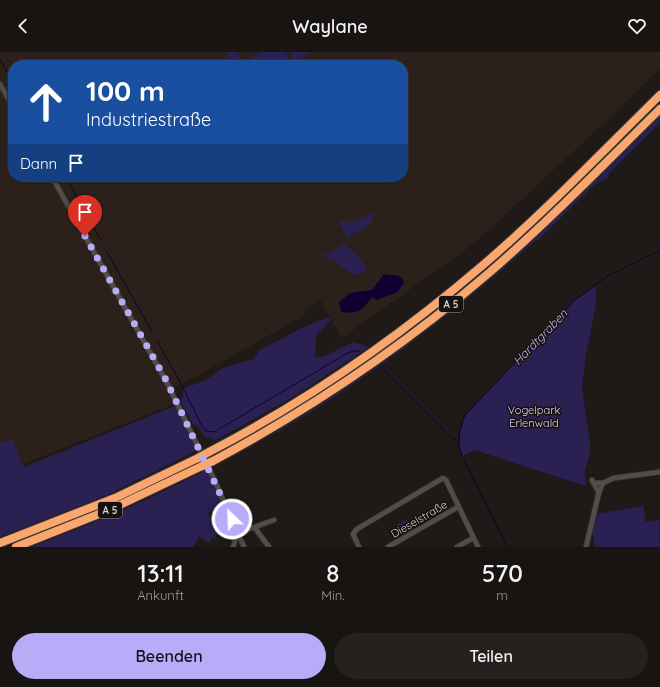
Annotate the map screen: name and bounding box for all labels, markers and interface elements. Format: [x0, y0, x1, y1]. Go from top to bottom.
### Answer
icon: back [12, 15, 34, 37]
text: Waylane [292, 15, 368, 38]
icon: heart [626, 15, 648, 37]
text: 100 m [86, 73, 165, 108]
icon: ahead [20, 76, 72, 128]
text: Industriestraße [86, 108, 211, 131]
icon: arrive [65, 152, 87, 174]
text: Dann [20, 154, 57, 173]
pin [68, 195, 102, 236]
icon: arrive [74, 201, 96, 223]
road number: A 5 [439, 296, 463, 312]
water label: Hardtgraben [510, 305, 571, 368]
park label: Vogelpark Erlenwald [508, 403, 560, 430]
street label: Dieselstraße [388, 497, 450, 541]
position arrow [211, 498, 253, 540]
road number: A 5 [98, 502, 122, 518]
text: 13:11 [137, 558, 184, 588]
text: 8 [326, 558, 339, 588]
text: 570 [482, 558, 523, 588]
text: Ankunft [137, 587, 184, 603]
text: Min. [321, 587, 345, 603]
text: m [496, 587, 508, 603]
button: Beenden [12, 633, 326, 679]
button: Teilen [334, 633, 648, 679]

